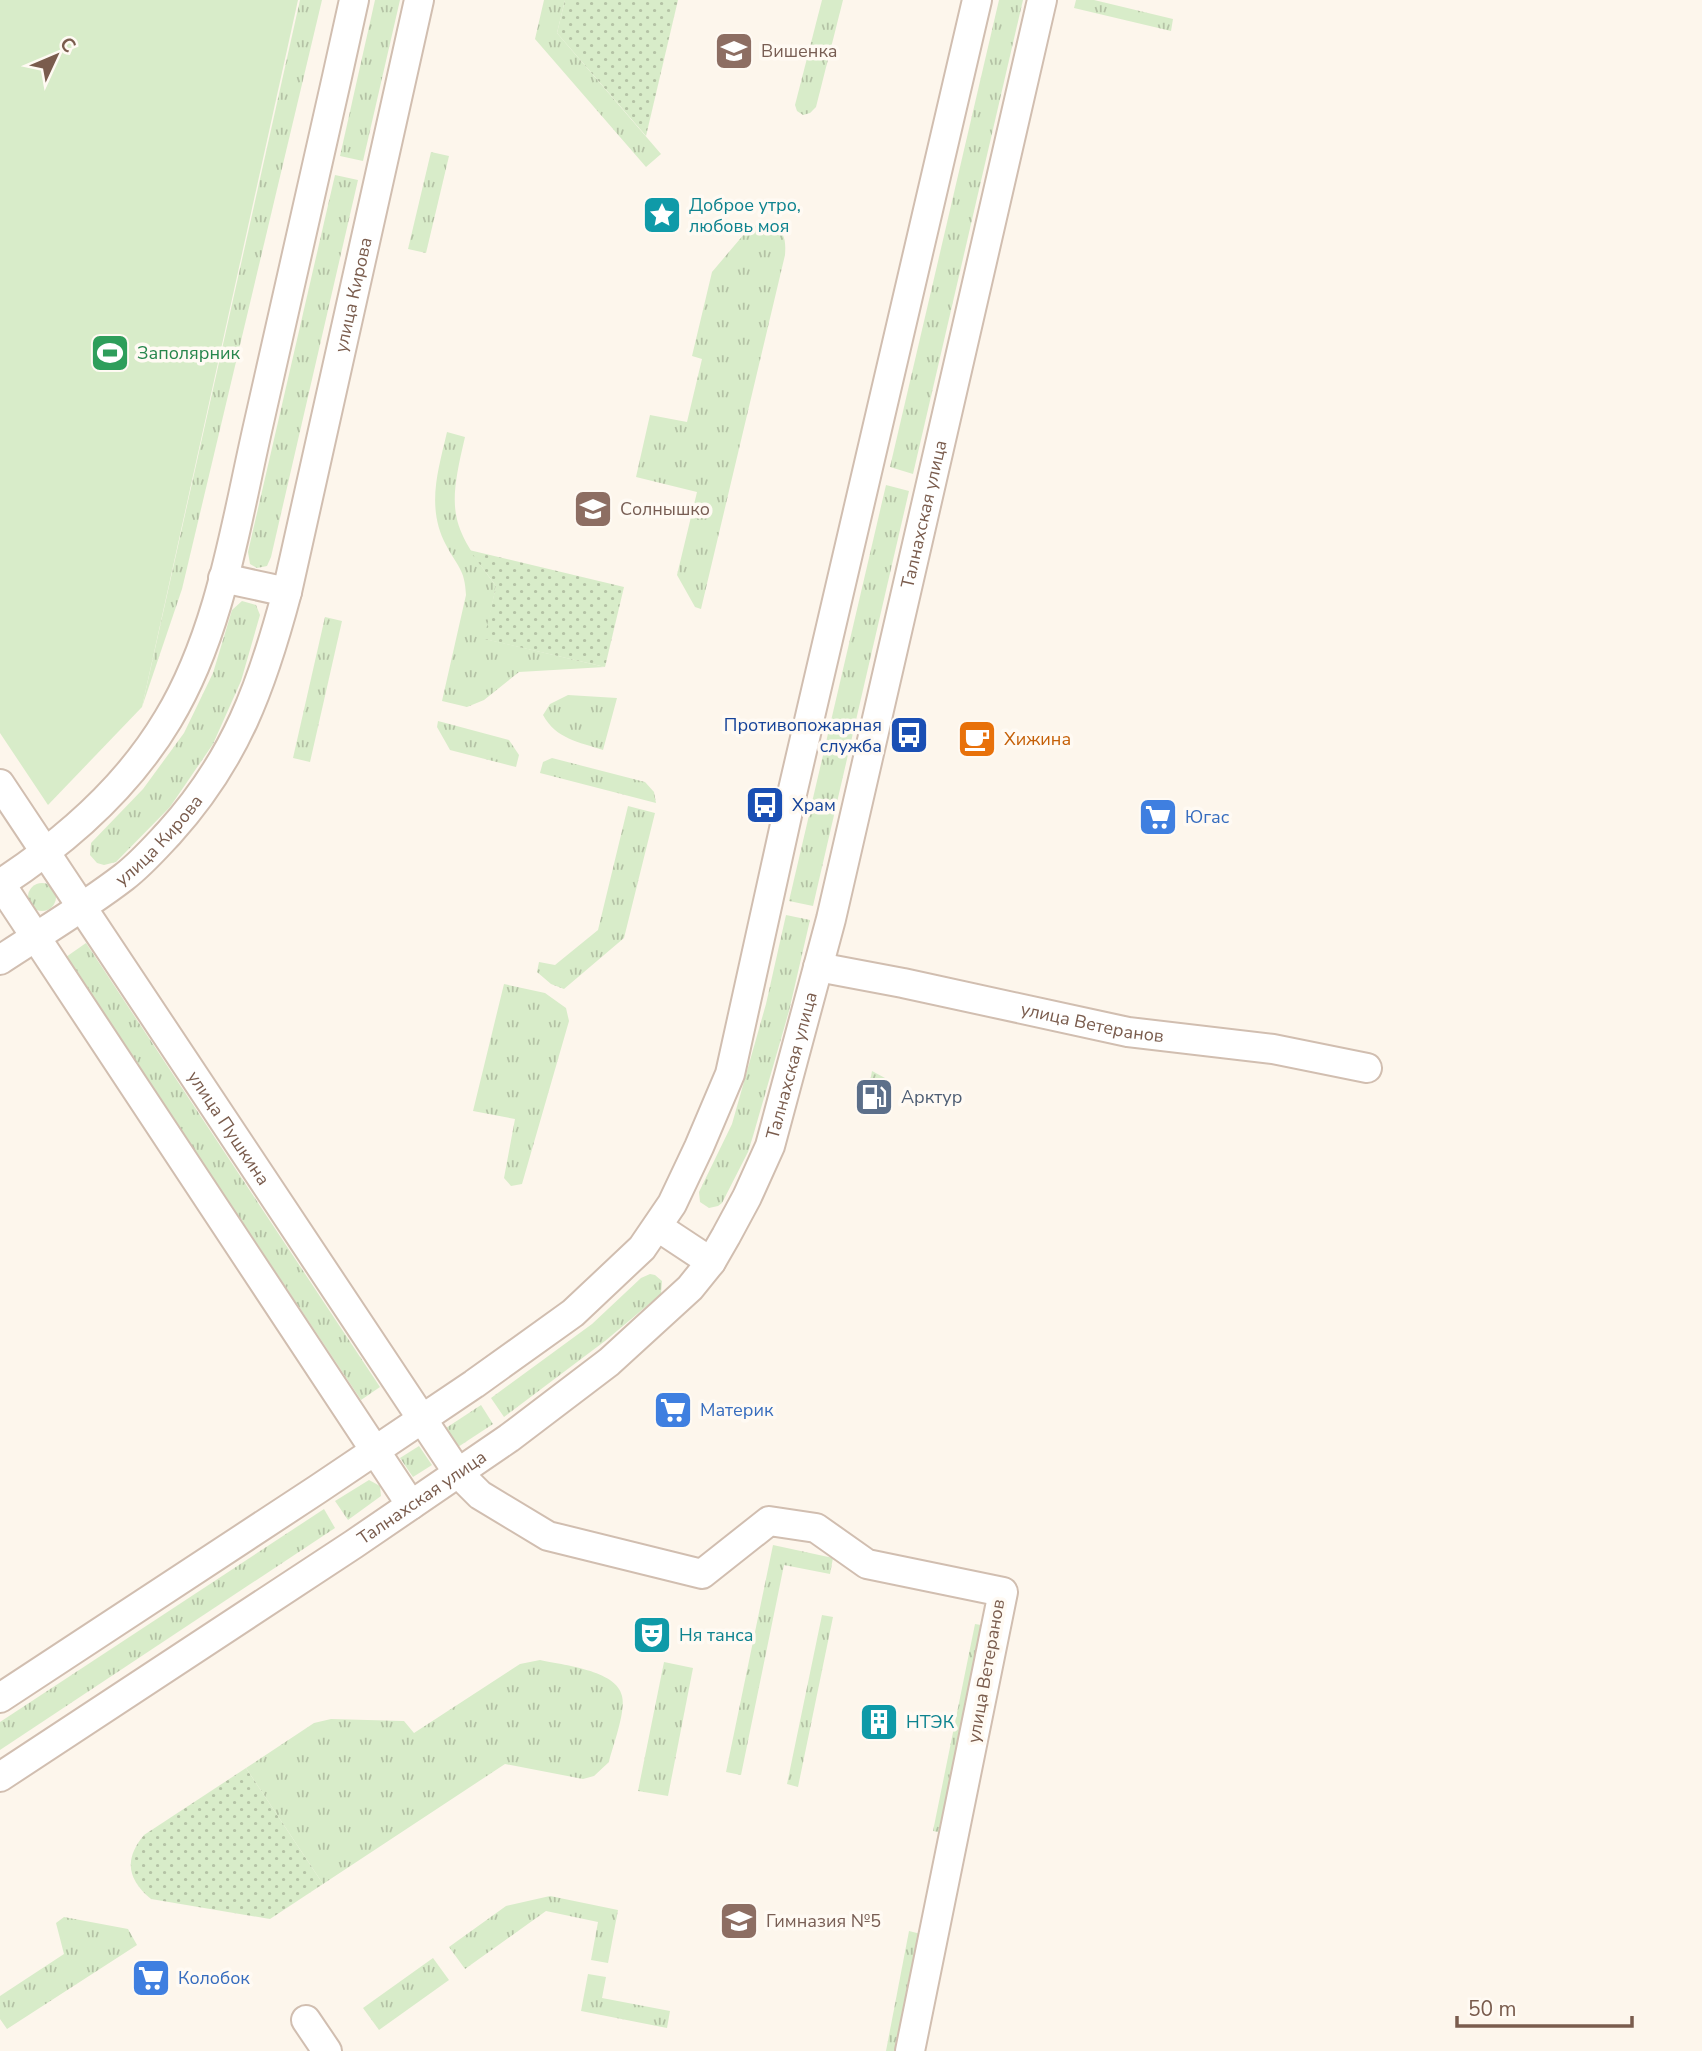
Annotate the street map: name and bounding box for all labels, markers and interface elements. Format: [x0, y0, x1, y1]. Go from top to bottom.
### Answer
north arrow [21, 21, 91, 91]
school or university icon: Вишенка [713, 30, 755, 72]
text: С [54, 31, 81, 59]
place label: Вишенка [761, 39, 838, 63]
place label: Доброе утро, любовь моя [689, 193, 801, 238]
place icon: Доброе утро, любовь моя [641, 194, 683, 236]
street label: улица Кирова [329, 235, 378, 355]
sports icon: Заполярник [89, 332, 131, 374]
place label: Заполярник [137, 341, 241, 365]
street label: Талнахская улица [895, 438, 953, 591]
school or university icon: Солнышко [572, 488, 614, 530]
place label: Солнышко [620, 497, 710, 521]
place label: Противопожарная служба [724, 713, 882, 758]
bus stop icon: Противопожарная служба [888, 714, 930, 756]
cafe icon: Хижина [956, 718, 998, 760]
place label: Хижина [1004, 727, 1071, 751]
bus stop icon: Храм [744, 784, 786, 826]
street label: улица Кирова [110, 790, 208, 891]
place label: Храм [792, 793, 836, 817]
supermarket icon: Югас [1137, 796, 1179, 838]
place label: Югас [1185, 805, 1230, 829]
street label: Талнахская улица [760, 989, 823, 1142]
street label: улица Ветеранов [1018, 997, 1165, 1048]
street label: улица Пушкина [182, 1066, 275, 1190]
fuel station icon: Арктур [853, 1076, 895, 1118]
place label: Арктур [901, 1085, 962, 1109]
supermarket icon: Материк [652, 1389, 694, 1431]
place label: Материк [700, 1398, 774, 1422]
street label: Талнахская улица [353, 1445, 491, 1550]
street label: улица Ветеранов [962, 1597, 1010, 1745]
theatre icon: Ня танса [631, 1614, 673, 1656]
place label: Ня танса [679, 1623, 754, 1647]
building icon: НТЭК [858, 1701, 900, 1743]
place label: НТЭК [906, 1710, 955, 1734]
school or university icon: Гимназия №5 [718, 1900, 760, 1942]
place label: Гимназия №5 [766, 1909, 881, 1933]
supermarket icon: Колобок [130, 1957, 172, 1999]
place label: Колобок [178, 1966, 250, 1990]
scale bar [1457, 1984, 1632, 2028]
text: 50 m [1468, 1995, 1517, 2023]

